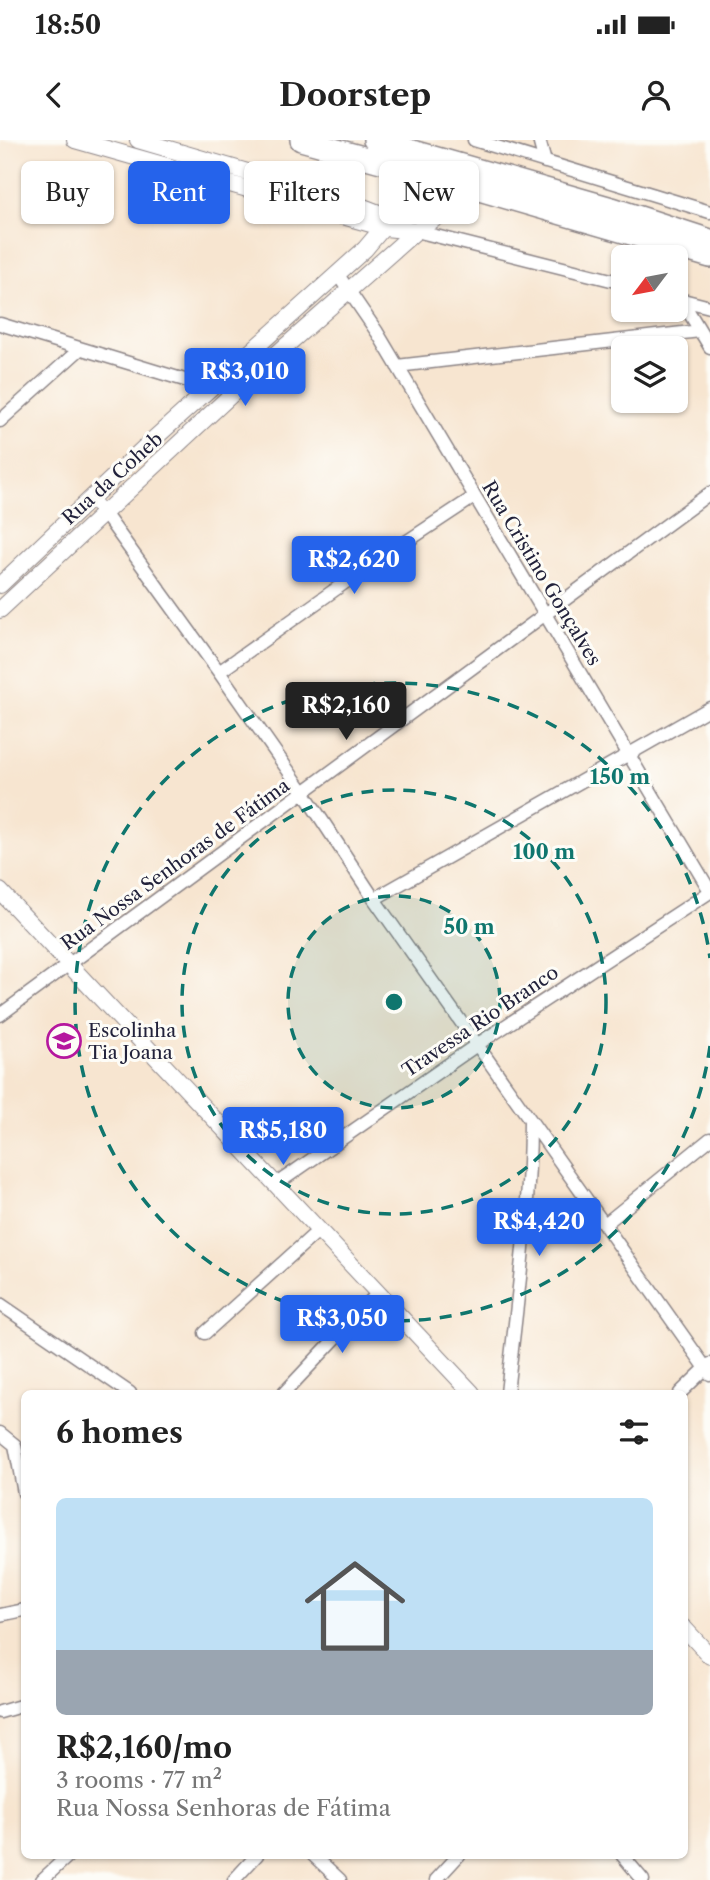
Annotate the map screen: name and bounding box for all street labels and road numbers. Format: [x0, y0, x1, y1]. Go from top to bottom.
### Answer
street label: Rua da Coheb [57, 427, 167, 529]
street label: Rua Cristino Gonçalves [477, 477, 606, 670]
street label: Rua Nossa Senhoras de Fátima [57, 774, 294, 955]
street label: Travessa Rio Branco [398, 961, 563, 1082]

